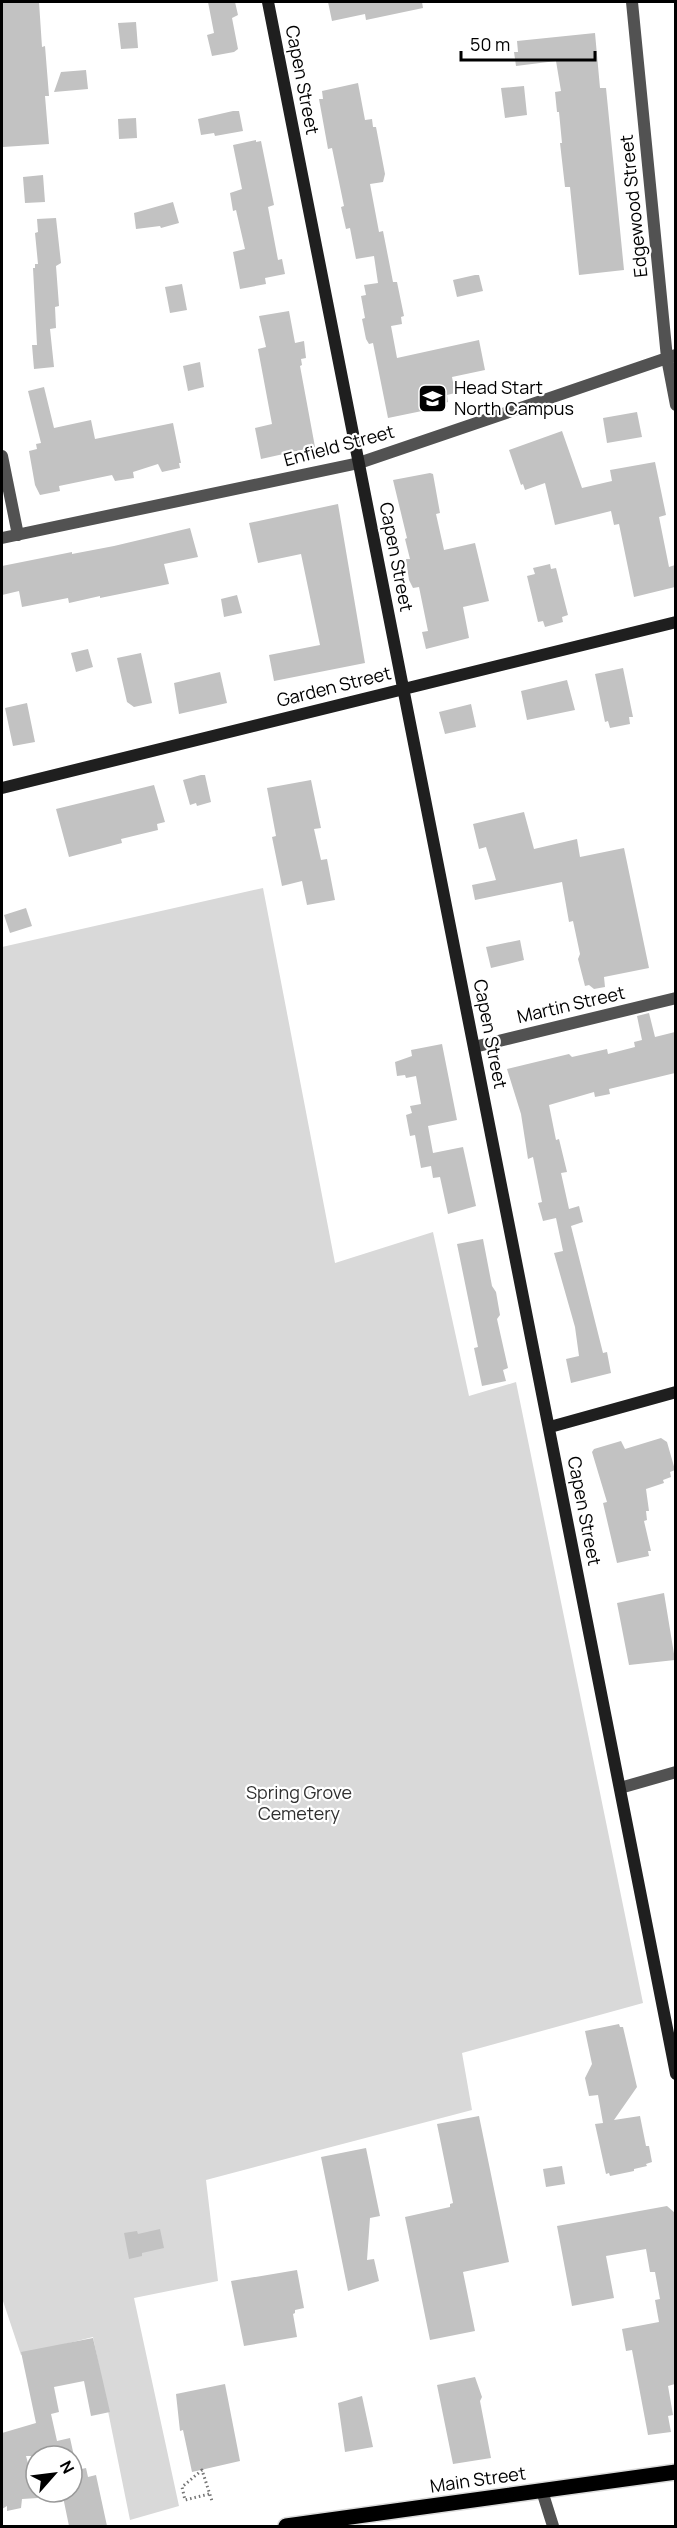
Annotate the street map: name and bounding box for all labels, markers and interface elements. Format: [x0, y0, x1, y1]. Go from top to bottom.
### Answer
street label: Capen Street [281, 23, 325, 137]
scale bar [461, 24, 594, 62]
text: 50 m [470, 32, 510, 56]
street label: Edgewood Street [614, 133, 652, 279]
place label: Head Start North Campus [454, 375, 574, 420]
school or university icon: Head Start North Campus [417, 382, 449, 414]
street label: Enfield Street [281, 419, 397, 471]
street label: Capen Street [375, 500, 419, 614]
street label: Garden Street [274, 660, 393, 712]
street label: Capen Street [469, 977, 513, 1091]
street label: Martin Street [514, 980, 627, 1028]
street label: Capen Street [563, 1454, 607, 1568]
park label: Spring Grove Cemetery [246, 1780, 352, 1825]
north arrow [24, 2444, 84, 2504]
text: N [55, 2457, 80, 2477]
street label: Main Street [428, 2460, 527, 2498]

